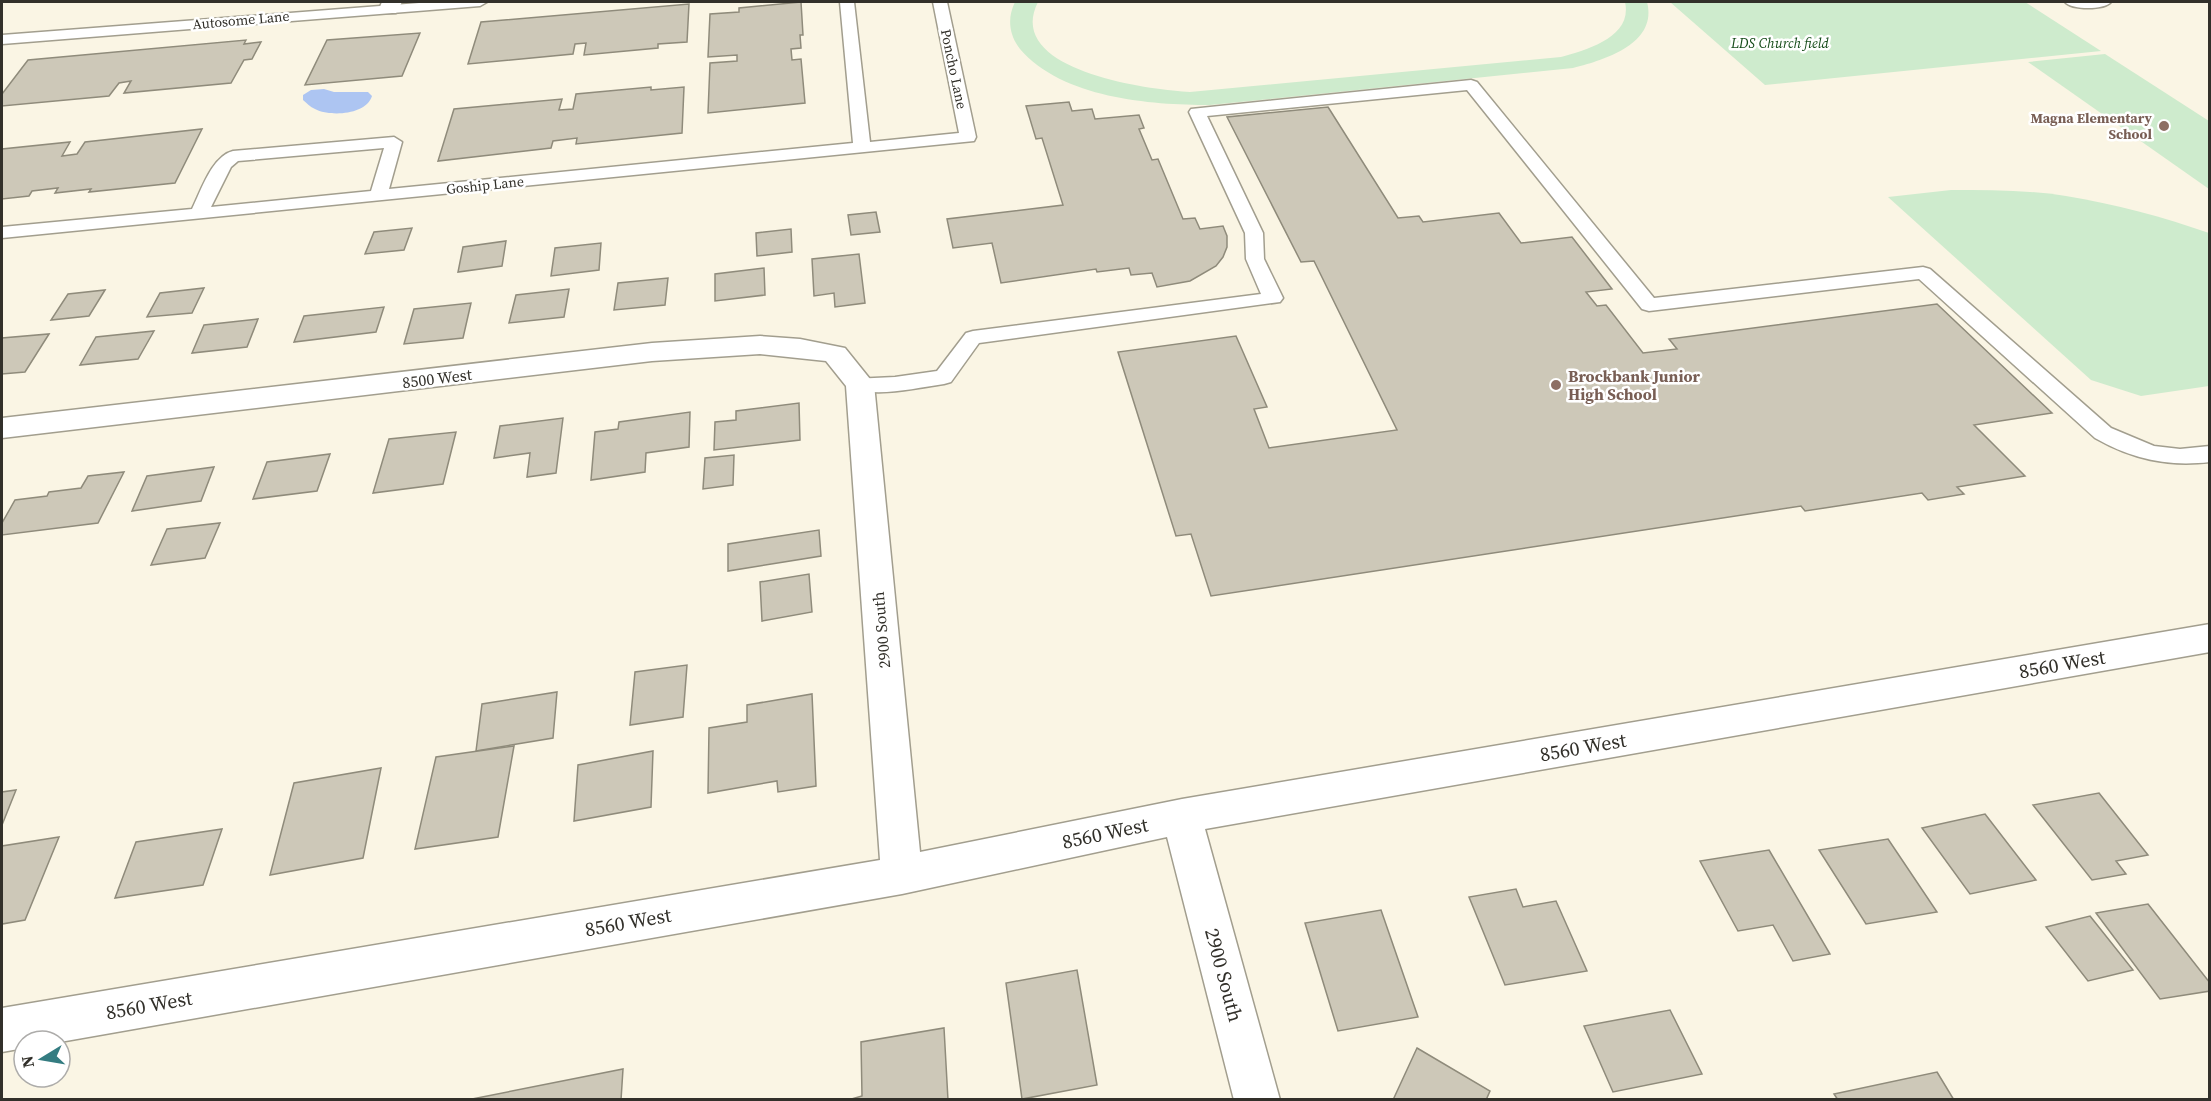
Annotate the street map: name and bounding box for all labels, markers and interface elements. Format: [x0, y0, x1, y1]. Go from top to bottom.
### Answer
street label: Autosome Lane [192, 6, 290, 34]
street label: Poncho Lane [936, 27, 972, 111]
park label: LDS Church field [1730, 33, 1830, 53]
place label: Magna Elementary School [2030, 108, 2153, 144]
marker: Magna Elementary School [2157, 119, 2171, 133]
street label: Goship Lane [445, 171, 525, 199]
street label: 8500 West [401, 363, 474, 393]
place label: Brockbank Junior High School [1568, 365, 1700, 405]
marker: Brockbank Junior High School [1549, 378, 1563, 392]
street label: 2900 South [867, 590, 895, 669]
street label: 8560 West [2017, 643, 2108, 685]
street label: 8560 West [1538, 726, 1629, 768]
street label: 8560 West [1059, 810, 1151, 856]
street label: 8560 West [583, 901, 674, 943]
street label: 2900 South [1198, 925, 1250, 1025]
street label: 8560 West [104, 984, 195, 1026]
north arrow [12, 1029, 72, 1089]
text: N [15, 1054, 39, 1070]

